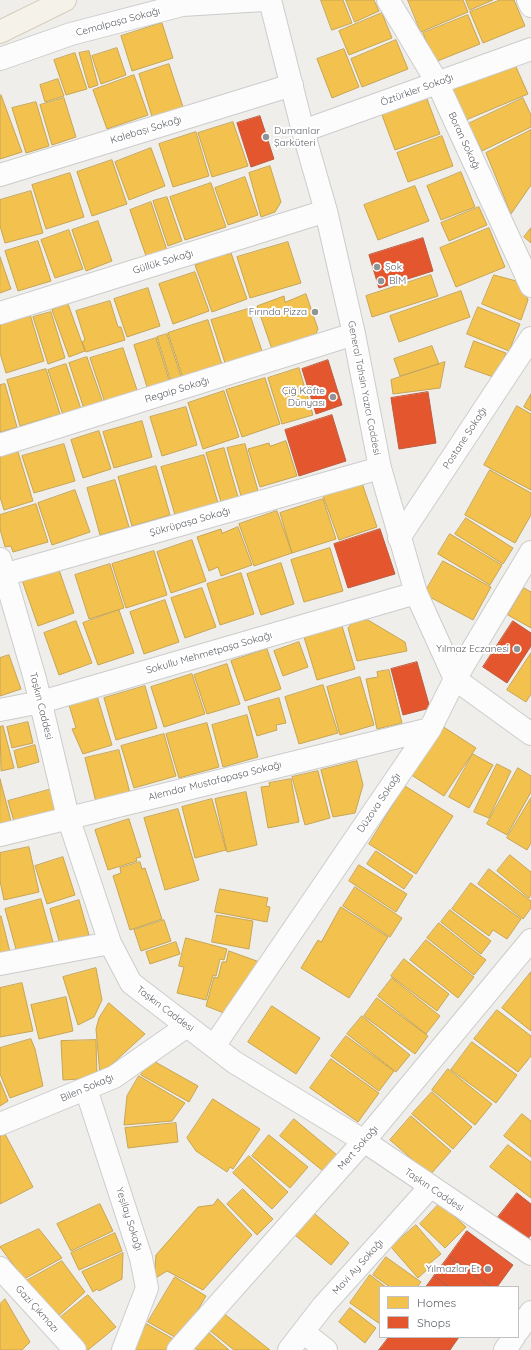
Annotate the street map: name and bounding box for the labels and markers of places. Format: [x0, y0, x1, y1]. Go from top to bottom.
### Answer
place label: Dumanlar Şarküteri [274, 125, 320, 148]
marker: Dumanlar Şarküteri [261, 132, 271, 142]
place label: Şok [385, 261, 402, 273]
marker: Şok [372, 262, 382, 272]
place label: BİM [389, 275, 406, 287]
marker: BİM [376, 276, 386, 286]
place label: Fırında Pizza [249, 306, 307, 318]
marker: Fırında Pizza [310, 307, 320, 317]
place label: Çiğ Köfte Dünyası [282, 385, 325, 408]
marker: Çiğ Köfte Dünyası [328, 392, 338, 402]
place label: Yılmaz Eczanesi [436, 643, 509, 655]
marker: Yılmaz Eczanesi [512, 644, 522, 654]
place label: Yılmazlar Et [426, 1263, 480, 1275]
marker: Yılmazlar Et [483, 1264, 493, 1274]

